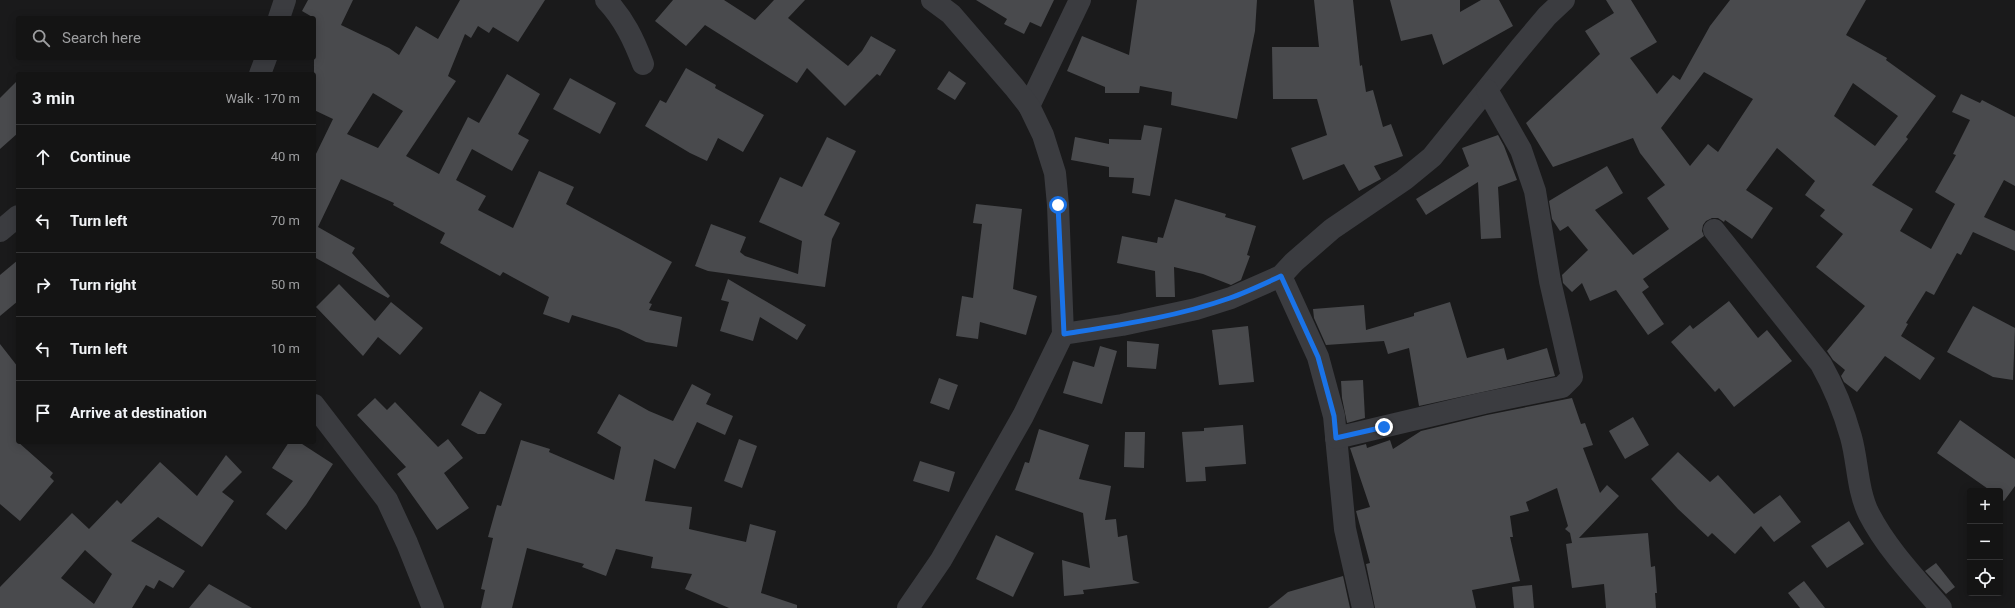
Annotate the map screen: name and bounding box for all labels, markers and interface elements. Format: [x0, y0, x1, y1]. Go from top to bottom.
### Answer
search box [16, 16, 316, 60]
icon: search [30, 27, 52, 49]
text: Search here [62, 29, 141, 47]
text: 3 min [32, 88, 75, 108]
text: Walk · 170 m [225, 91, 300, 106]
icon: ahead [32, 146, 54, 168]
text: Continue [70, 148, 131, 166]
text: 40 m [271, 149, 300, 164]
route start [1049, 196, 1067, 214]
icon: left [32, 210, 54, 232]
text: Turn left [70, 212, 127, 230]
text: 70 m [271, 213, 300, 228]
icon: right [32, 274, 54, 296]
text: Turn right [70, 276, 136, 294]
text: 50 m [271, 277, 300, 292]
icon: left [32, 338, 54, 360]
text: Turn left [70, 340, 127, 358]
text: 10 m [271, 341, 300, 356]
icon: arrive [32, 402, 54, 424]
text: Arrive at destination [70, 404, 207, 422]
route end [1375, 418, 1393, 436]
map controls [1967, 488, 2003, 596]
button: + [1967, 488, 2003, 524]
button: − [1967, 524, 2003, 560]
button: locate [1967, 560, 2003, 596]

